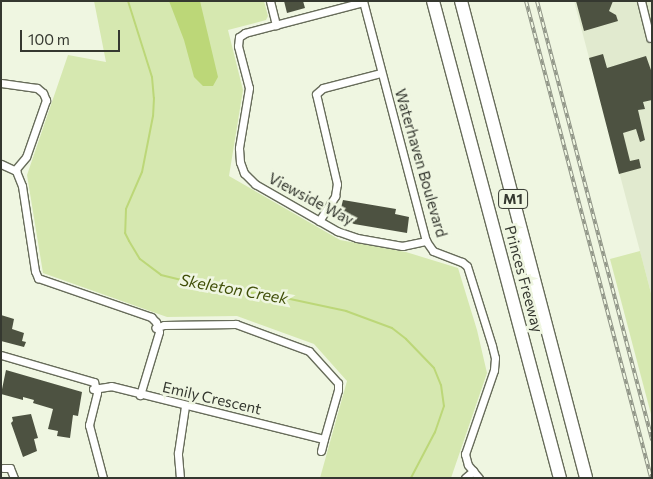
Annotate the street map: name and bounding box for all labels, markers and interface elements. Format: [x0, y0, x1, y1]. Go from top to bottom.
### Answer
scale bar [22, 20, 122, 52]
text: 100 m [28, 30, 70, 48]
street label: Waterhaven Boulevard [391, 87, 451, 239]
street label: Viewside Way [265, 169, 357, 229]
road number: M1 [498, 188, 528, 210]
street label: Princes Freeway [501, 224, 547, 334]
water label: Skeleton Creek [178, 270, 290, 308]
street label: Emily Crescent [161, 378, 263, 418]

